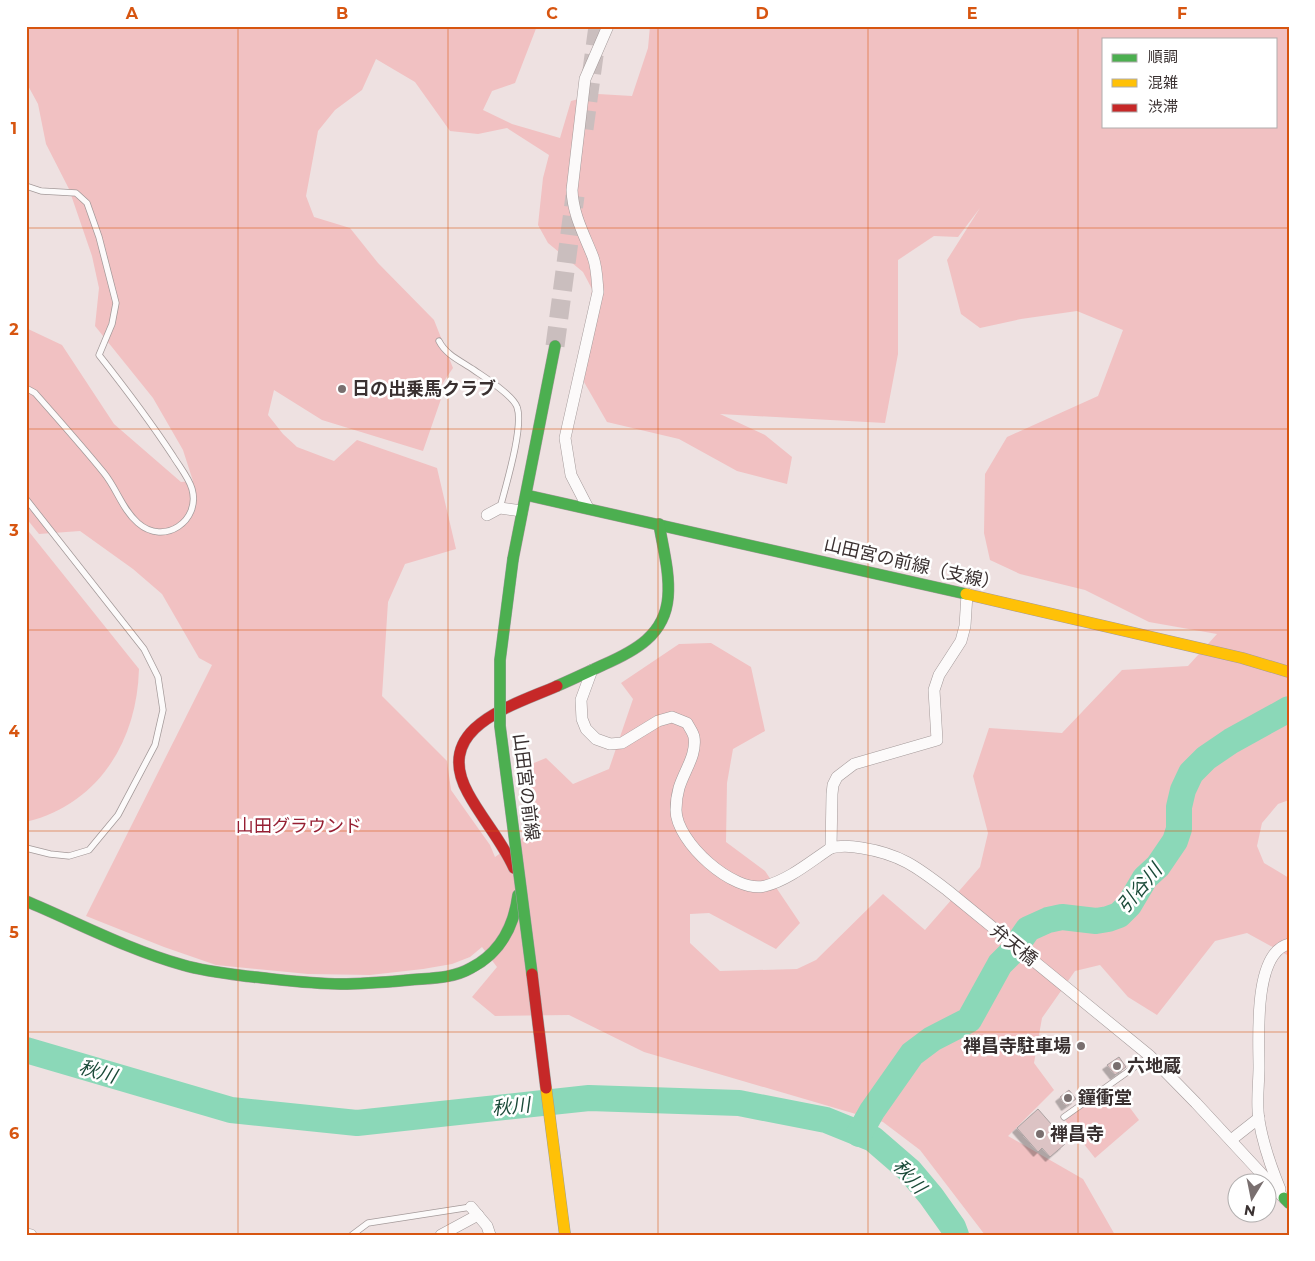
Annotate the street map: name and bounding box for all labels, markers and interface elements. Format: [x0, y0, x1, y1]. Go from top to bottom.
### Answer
text: A [125, 4, 139, 23]
text: B [336, 4, 348, 23]
text: C [546, 4, 558, 23]
text: D [755, 4, 769, 23]
text: E [967, 4, 977, 23]
text: F [1177, 4, 1187, 23]
legend [1102, 38, 1278, 128]
text: 順調 [1148, 47, 1178, 66]
text: 混雑 [1148, 73, 1178, 92]
text: 渋滞 [1148, 97, 1178, 116]
text: 1 [11, 119, 17, 138]
text: 2 [9, 320, 19, 339]
place label: 日の出乗馬クラブ [352, 378, 496, 400]
marker: 日の出乗馬クラブ [336, 383, 348, 395]
text: 3 [8, 521, 19, 540]
street label: 山田宮の前線（支線） [822, 533, 1002, 595]
text: 4 [8, 722, 20, 741]
street label: 山田宮の前線 [509, 732, 543, 842]
park label: 山田グラウンド [236, 815, 362, 837]
water label: 引谷川 [1112, 858, 1168, 918]
street label: 弁天橋 [986, 919, 1042, 971]
text: 5 [9, 923, 19, 942]
place label: 禅昌寺駐車場 [963, 1035, 1071, 1057]
marker: 禅昌寺駐車場 [1075, 1040, 1087, 1052]
water label: 秋川 [76, 1055, 121, 1088]
place label: 六地蔵 [1127, 1055, 1181, 1077]
marker: 六地蔵 [1111, 1060, 1123, 1072]
place label: 鐘衝堂 [1077, 1087, 1132, 1109]
marker: 鐘衝堂 [1062, 1092, 1074, 1104]
water label: 秋川 [491, 1093, 533, 1120]
place label: 禅昌寺 [1050, 1123, 1104, 1145]
text: 6 [9, 1124, 19, 1143]
marker: 禅昌寺 [1034, 1128, 1046, 1140]
water label: 秋川 [888, 1155, 932, 1200]
north arrow [1228, 1174, 1278, 1224]
text: N [1243, 1201, 1257, 1221]

